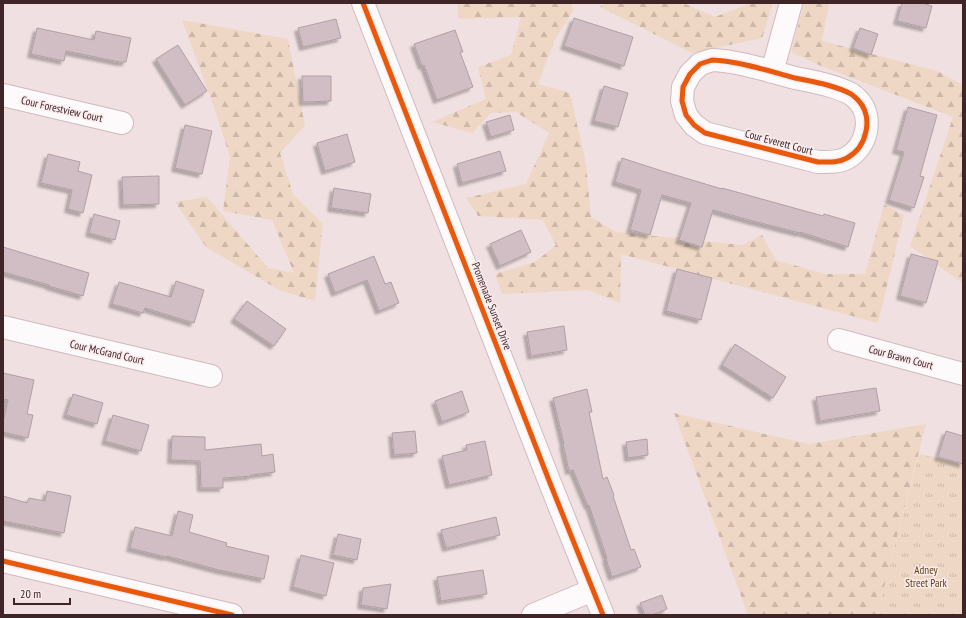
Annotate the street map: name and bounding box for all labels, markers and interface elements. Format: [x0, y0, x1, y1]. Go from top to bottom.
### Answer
street label: Cour Forestview Court [20, 93, 104, 125]
street label: Cour Everett Court [744, 126, 814, 158]
street label: Promenade Sunset Drive [469, 260, 515, 352]
street label: Cour McGrand Court [68, 337, 146, 367]
street label: Cour Brawn Court [867, 342, 935, 372]
park label: Adney Street Park [905, 563, 947, 590]
scale bar [14, 580, 70, 606]
text: 20 m [20, 586, 41, 601]

